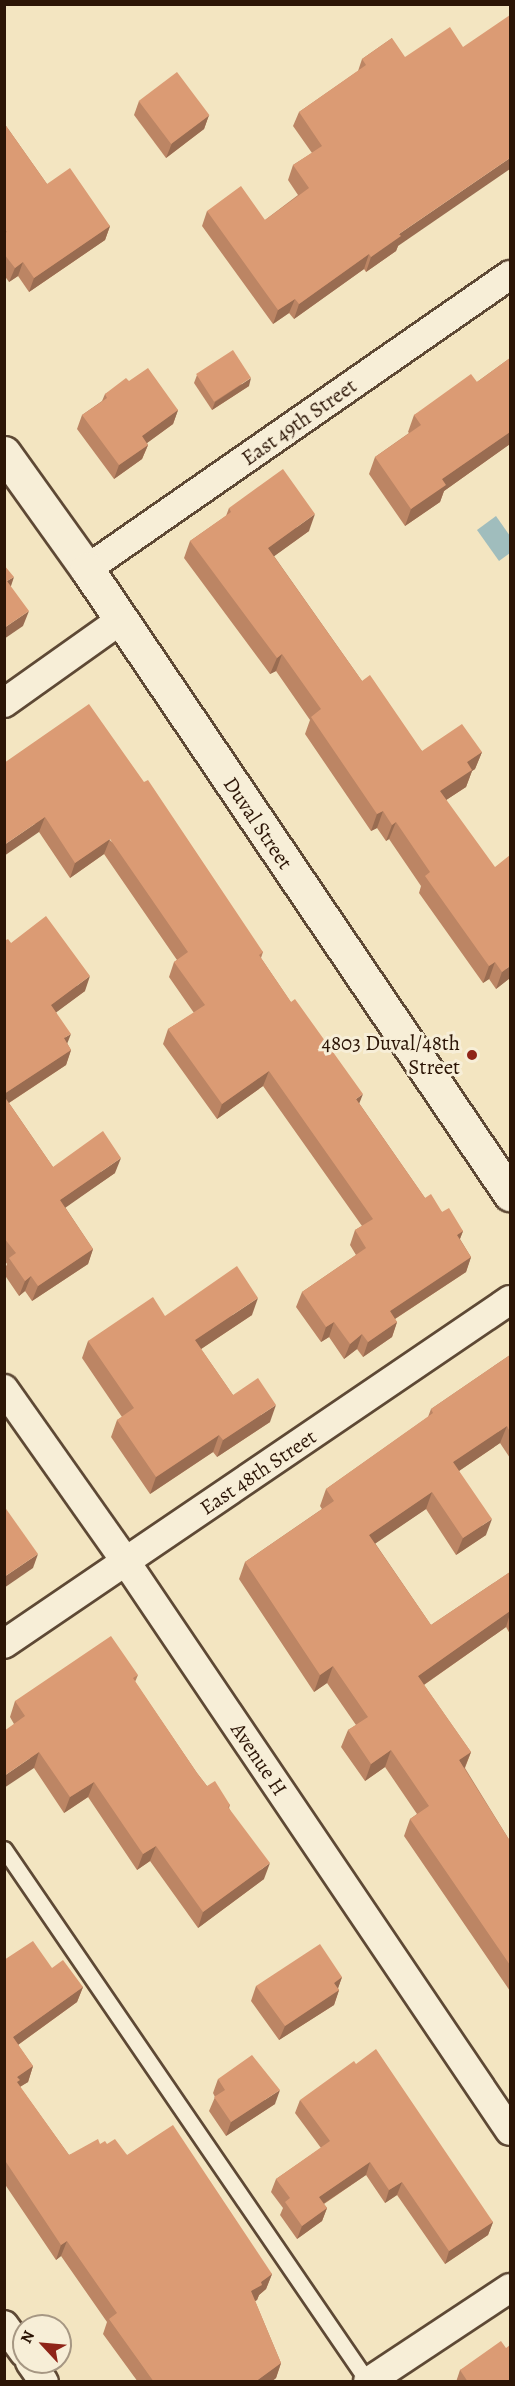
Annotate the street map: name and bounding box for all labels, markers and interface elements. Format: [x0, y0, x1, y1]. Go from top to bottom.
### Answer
street label: East 49th Street [237, 373, 361, 471]
street label: Duval Street [218, 772, 298, 874]
place label: 4803 Duval/48th Street [321, 1030, 460, 1080]
marker: 4803 Duval/48th Street [465, 1048, 479, 1062]
street label: East 48th Street [195, 1424, 321, 1520]
street label: Avenue H [225, 1718, 293, 1800]
north arrow [12, 2314, 72, 2374]
text: N [15, 2327, 40, 2347]

